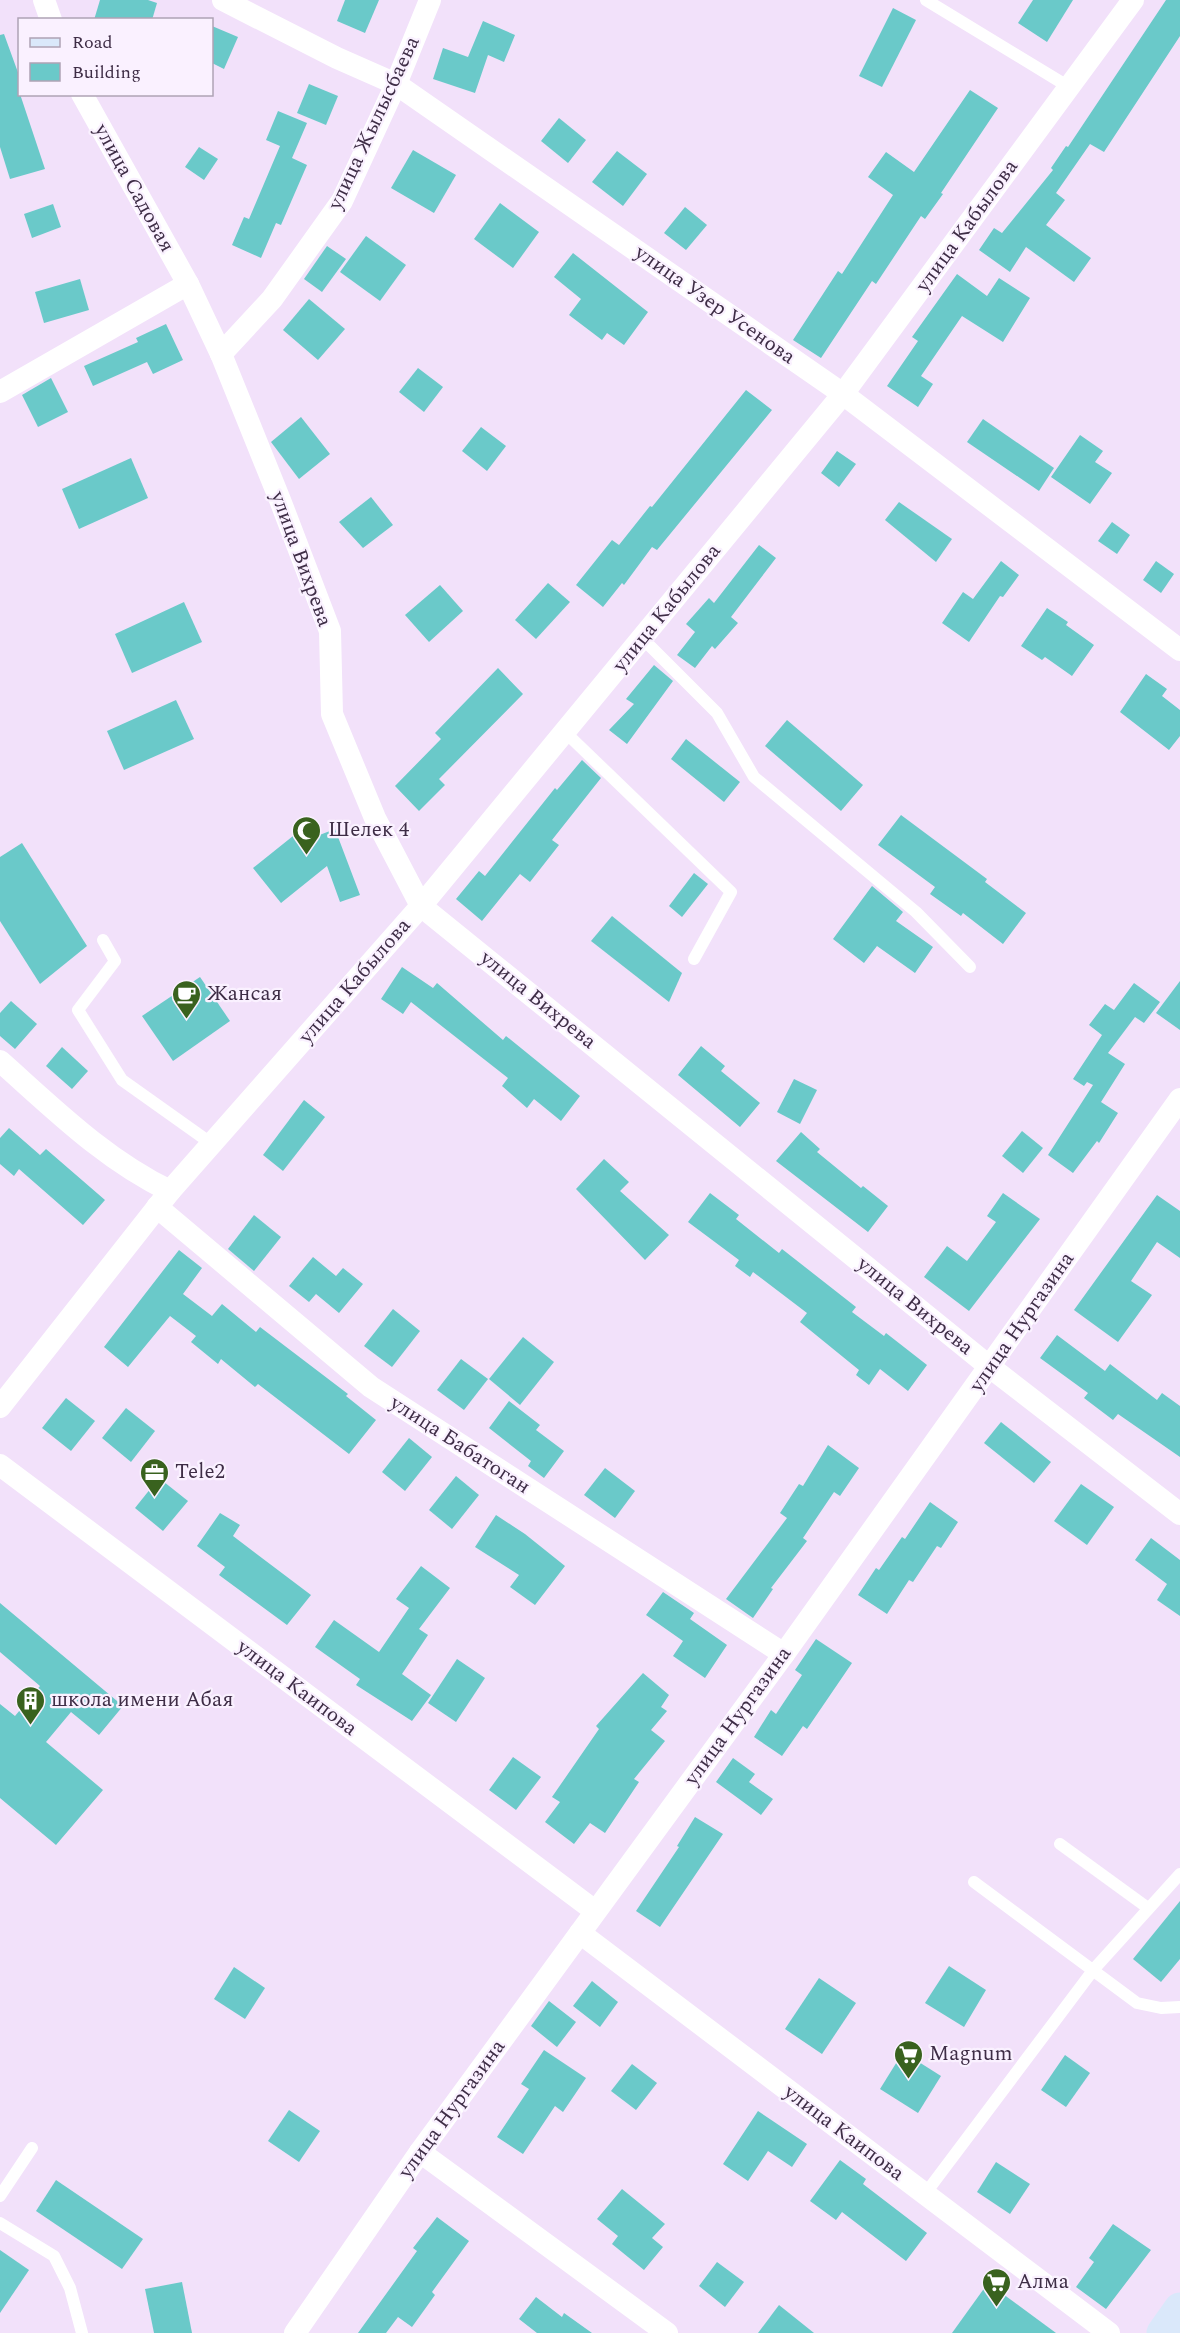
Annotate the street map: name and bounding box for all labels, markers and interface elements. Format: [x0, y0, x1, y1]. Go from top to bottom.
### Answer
legend [18, 18, 213, 96]
text: Road [72, 29, 113, 56]
street label: улица Жылысбаева [319, 30, 429, 216]
text: Building [72, 59, 141, 86]
street label: улица Садовая [85, 117, 183, 258]
street label: улица Кабылова [907, 152, 1027, 300]
street label: улица Узер Усенова [627, 237, 803, 373]
street label: улица Вихрева [261, 486, 341, 632]
street label: улица Кабылова [604, 536, 729, 680]
mosque icon: Шелек 4 [291, 814, 323, 856]
place label: Шелек 4 [328, 814, 410, 846]
street label: улица Кабылова [291, 910, 419, 1052]
street label: улица Вихрева [472, 942, 604, 1058]
cafe icon: Жансая [170, 978, 202, 1020]
place label: Жансая [207, 978, 282, 1010]
street label: улица Нургазина [961, 1245, 1083, 1400]
street label: улица Вихрева [849, 1248, 981, 1364]
street label: улица Бабатоган [383, 1387, 537, 1503]
office icon: Tele2 [138, 1456, 170, 1498]
place label: Tele2 [175, 1456, 225, 1488]
street label: улица Каипова [229, 1631, 365, 1745]
street label: улица Нургазина [676, 1639, 800, 1793]
building icon: школа имени Абая [14, 1684, 46, 1726]
place label: школа имени Абая [51, 1684, 234, 1716]
street label: улица Нургазина [390, 2032, 514, 2186]
supermarket icon: Magnum [892, 2038, 924, 2080]
place label: Magnum [929, 2038, 1013, 2070]
street label: улица Каипова [776, 2076, 912, 2190]
supermarket icon: Алма [980, 2266, 1012, 2308]
place label: Алма [1017, 2266, 1070, 2298]

